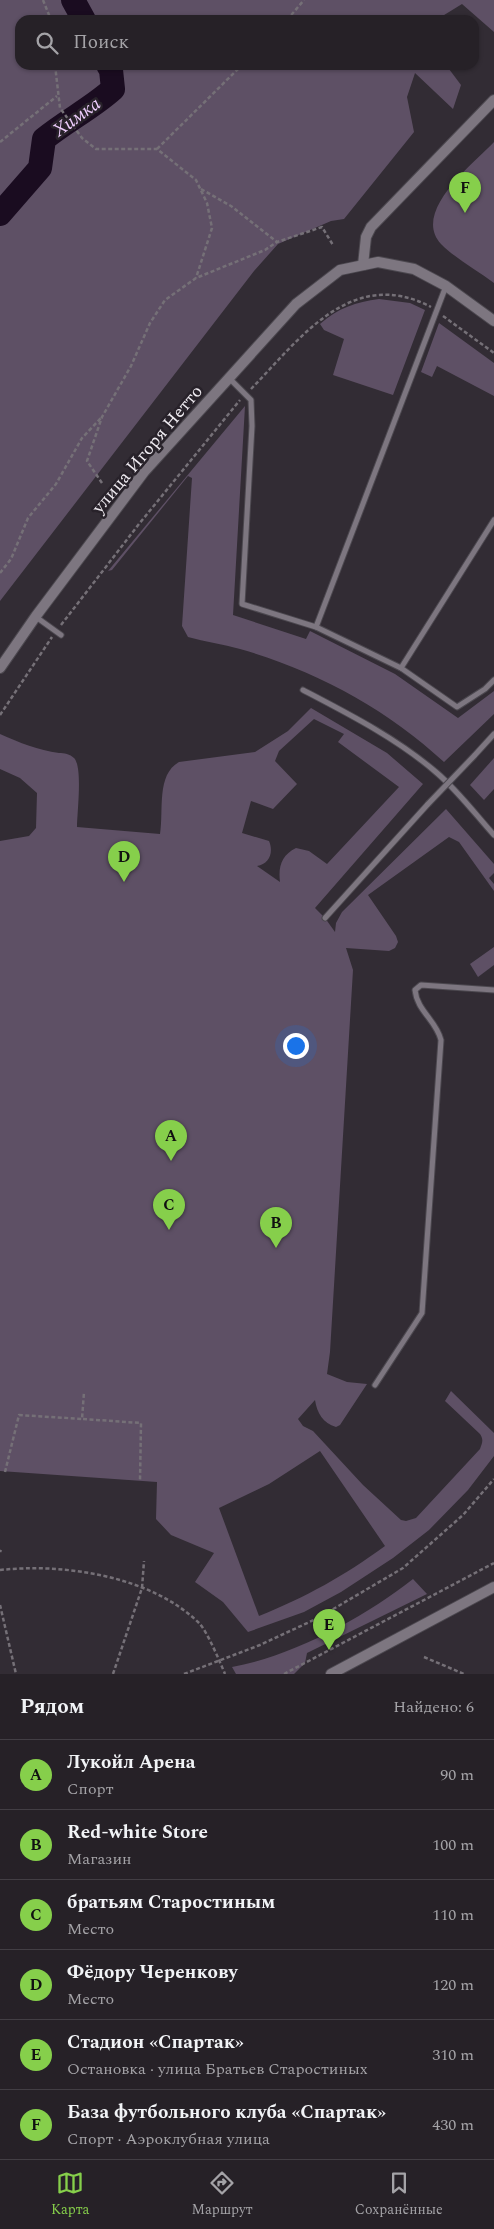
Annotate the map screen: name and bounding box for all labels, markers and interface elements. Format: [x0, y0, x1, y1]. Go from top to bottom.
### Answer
search box [15, 15, 479, 70]
text: Поиск [73, 28, 129, 57]
icon: search [33, 29, 61, 57]
water label: Химка [46, 90, 107, 145]
pin: F [449, 172, 481, 213]
street label: улица Игоря Нетто [85, 379, 209, 520]
pin: D [108, 841, 140, 882]
your location [283, 1033, 309, 1059]
pin: A [155, 1120, 187, 1161]
pin: C [153, 1189, 185, 1230]
pin: B [260, 1207, 292, 1248]
pin: E [313, 1609, 345, 1650]
text: Рядом [20, 1691, 84, 1723]
text: Найдено: 6 [393, 1695, 474, 1719]
text: Лукойл Арена [67, 1748, 196, 1777]
text: A [30, 1763, 42, 1787]
text: 90 m [440, 1763, 474, 1787]
text: Спорт [67, 1777, 114, 1801]
text: Red-white Store [67, 1818, 208, 1847]
text: B [30, 1833, 42, 1857]
text: 100 m [432, 1833, 474, 1857]
text: Магазин [67, 1847, 131, 1871]
text: братьям Старостиным [67, 1888, 275, 1917]
text: C [30, 1903, 42, 1927]
text: 110 m [432, 1903, 474, 1927]
text: Место [67, 1917, 114, 1941]
text: Фёдору Черенкову [67, 1958, 237, 1987]
text: D [30, 1973, 42, 1997]
text: 120 m [432, 1973, 474, 1997]
text: Место [67, 1987, 114, 2011]
text: Стадион «Спартак» [67, 2028, 244, 2057]
text: E [31, 2043, 41, 2067]
text: 310 m [432, 2043, 474, 2067]
text: Остановка · улица Братьев Старостиных [67, 2057, 368, 2081]
text: База футбольного клуба «Спартак» [67, 2098, 386, 2127]
text: F [31, 2113, 41, 2137]
text: 430 m [432, 2113, 474, 2137]
text: Спорт · Аэроклубная улица [67, 2127, 270, 2151]
tab: Карта [51, 2169, 89, 2220]
tab: Маршрут [192, 2169, 253, 2220]
tab: Сохранённые [355, 2169, 443, 2220]

